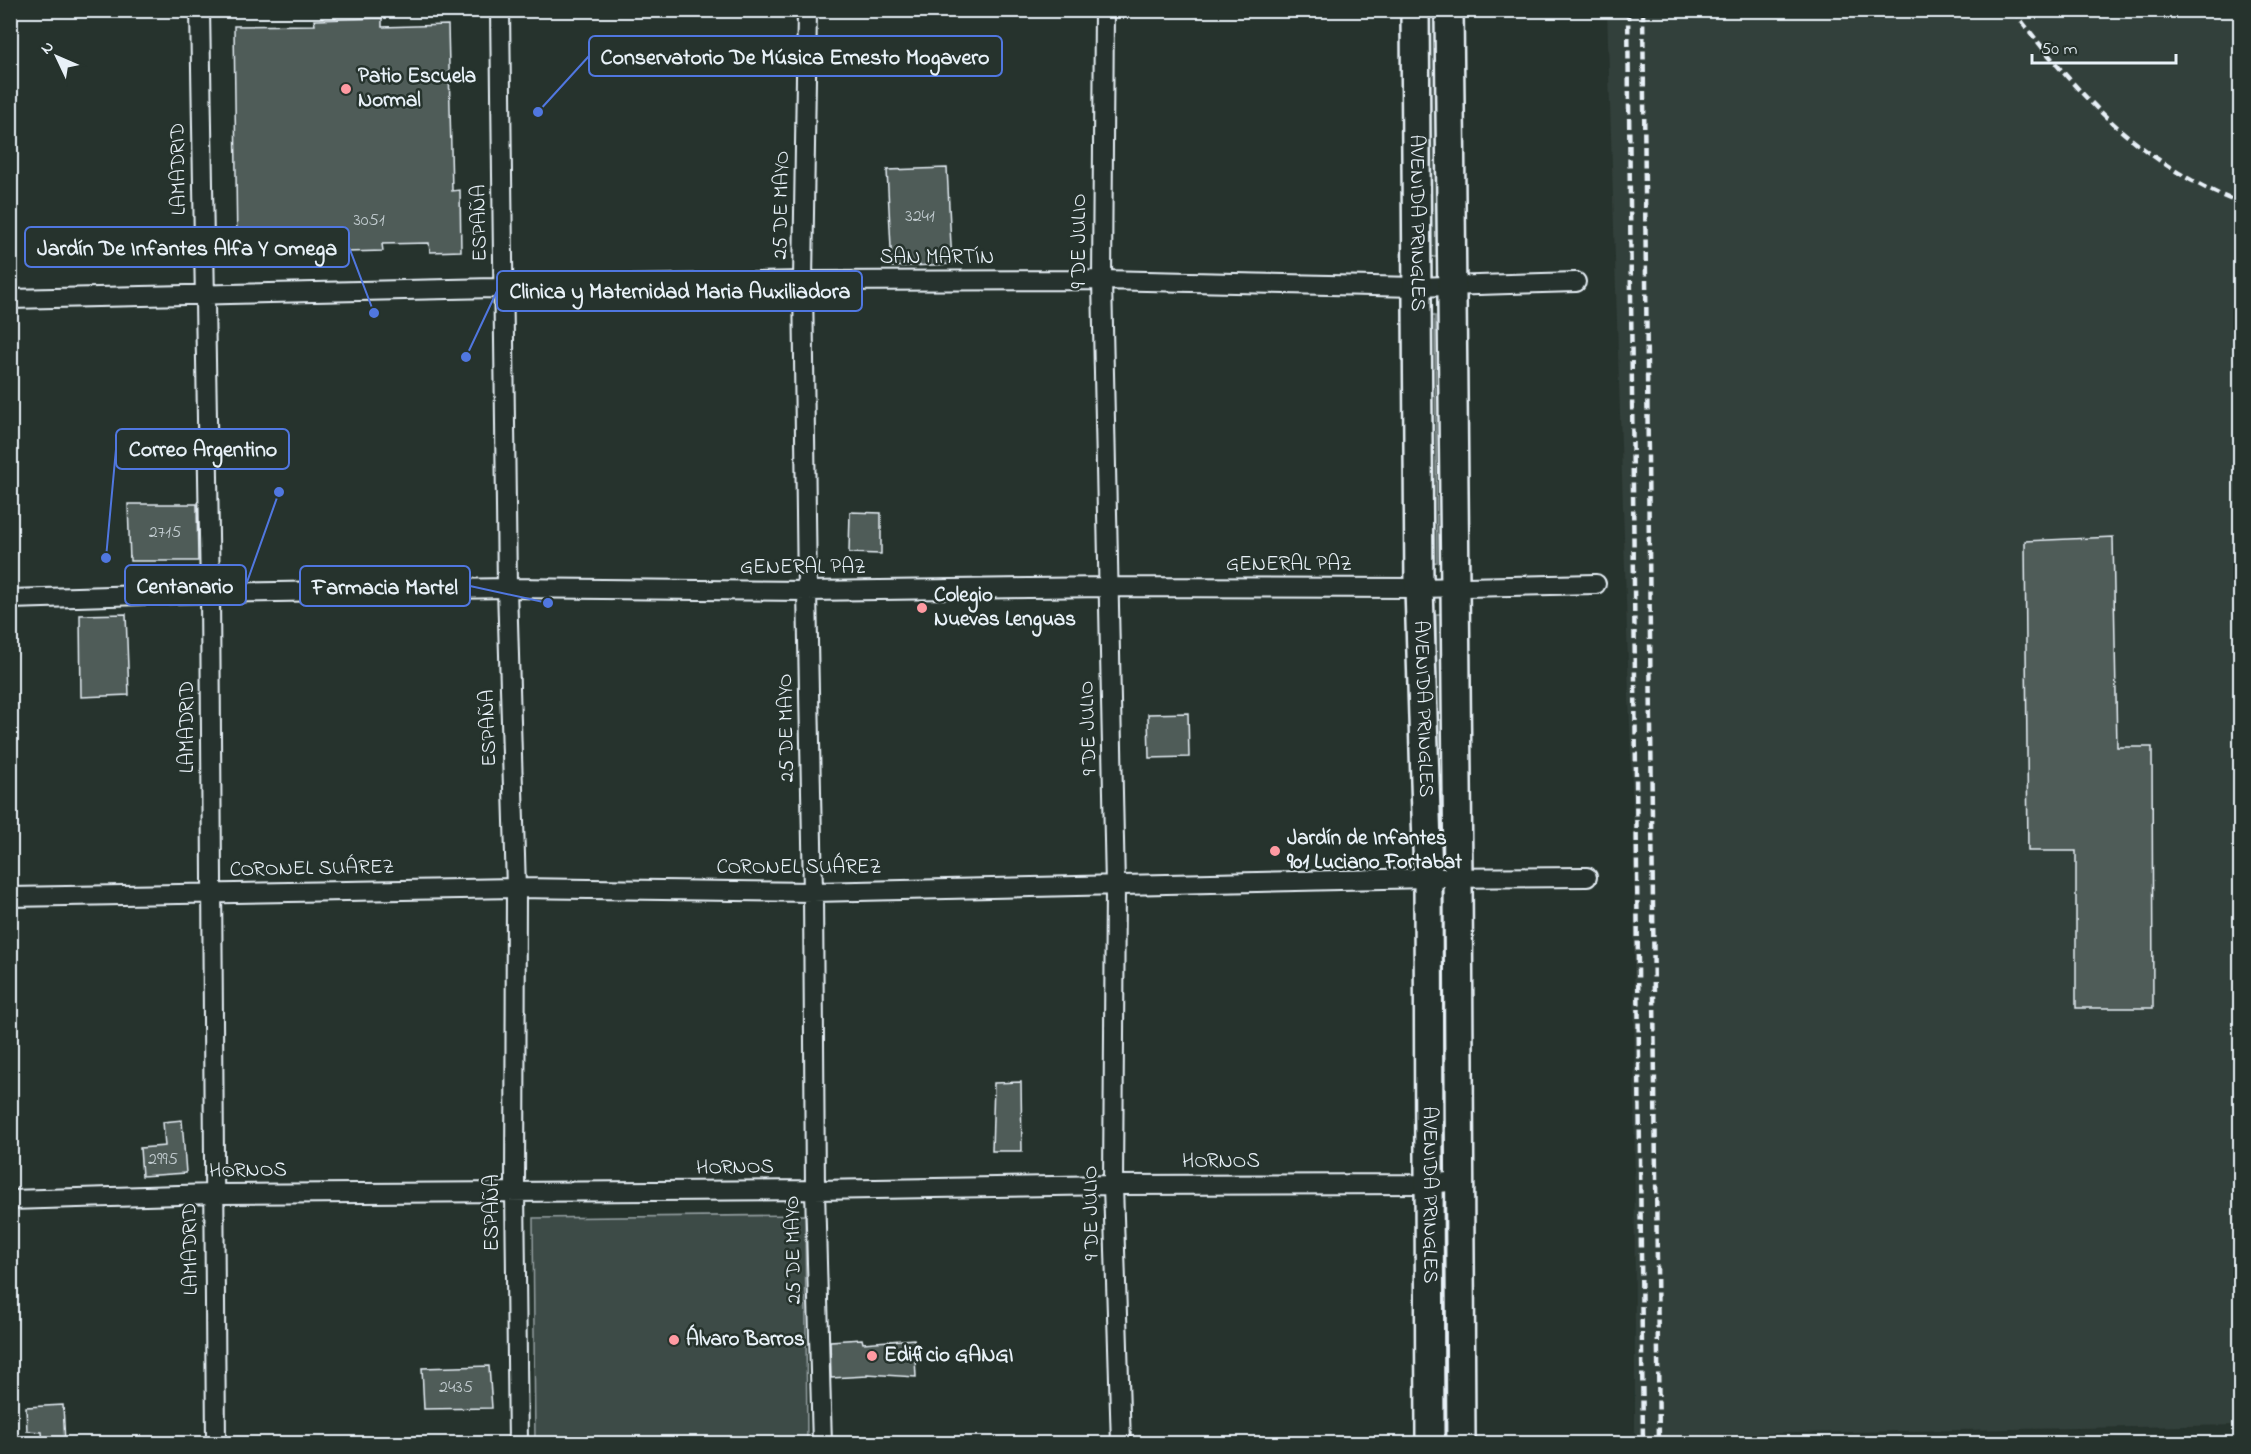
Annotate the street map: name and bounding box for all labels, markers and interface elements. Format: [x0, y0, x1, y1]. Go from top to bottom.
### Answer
north arrow [27, 27, 87, 87]
scale bar [2032, 27, 2176, 65]
text: N [35, 36, 60, 60]
callout: Conservatorio De Música Ernesto Mogavero [589, 36, 1002, 76]
text: 50 m [2041, 37, 2078, 63]
text: Conservatorio De Música Ernesto Mogavero [600, 43, 990, 76]
place label: Patio Escuela Normal [358, 62, 476, 116]
marker: Patio Escuela Normal [339, 82, 353, 96]
street label: LAMADRID [163, 122, 195, 216]
street label: AVENIDA PRINGLES [1401, 134, 1432, 312]
street label: 25 DE MAYO [766, 150, 798, 260]
street label: ESPAÑA [464, 184, 496, 262]
street label: 9 DE JULIO [1065, 194, 1095, 288]
house number: 3241 [905, 204, 935, 230]
house number: 3051 [353, 208, 385, 234]
callout: Jardín De Infantes Alfa Y Omega [25, 227, 349, 267]
text: Jardín De Infantes Alfa Y Omega [37, 234, 337, 267]
street label: SAN MARTÍN [880, 243, 994, 273]
callout: Clinica y Maternidad Maria Auxiliadora [497, 271, 862, 311]
text: Clinica y Maternidad Maria Auxiliadora [510, 277, 851, 310]
callout: Correo Argentino [116, 429, 289, 469]
text: Correo Argentino [129, 435, 277, 468]
house number: 2715 [149, 520, 181, 546]
street label: GENERAL PAZ [1226, 550, 1352, 580]
street label: GENERAL PAZ [740, 553, 866, 583]
callout: Centanario [125, 565, 246, 605]
callout: Farmacia Martel [300, 566, 470, 606]
text: Centanario [137, 572, 234, 604]
text: Farmacia Martel [311, 573, 458, 605]
place label: Colegio Nuevas Lenguas [934, 581, 1076, 637]
marker: Colegio Nuevas Lenguas [915, 601, 929, 615]
street label: AVENIDA PRINGLES [1405, 620, 1440, 798]
street label: 25 DE MAYO [771, 673, 803, 783]
street label: 9 DE JULIO [1072, 680, 1106, 776]
street label: LAMADRID [173, 681, 203, 773]
street label: ESPAÑA [473, 689, 505, 767]
place label: Jardín de Infantes 901 Luciano Fortabat [1286, 824, 1463, 878]
marker: Jardín de Infantes 901 Luciano Fortabat [1268, 844, 1282, 858]
street label: CORONEL SUÁREZ [229, 852, 395, 885]
street label: CORONEL SUÁREZ [717, 852, 881, 883]
street label: AVENIDA PRINGLES [1414, 1106, 1444, 1283]
house number: 2995 [148, 1147, 178, 1173]
street label: HORNOS [1182, 1147, 1260, 1177]
street label: HORNOS [696, 1152, 774, 1184]
street label: HORNOS [209, 1155, 287, 1187]
street label: 9 DE JULIO [1076, 1165, 1108, 1261]
street label: ESPAÑA [478, 1174, 508, 1252]
street label: 25 DE MAYO [778, 1195, 810, 1305]
street label: LAMADRID [175, 1202, 207, 1296]
place label: Álvaro Barros [686, 1324, 805, 1355]
marker: Álvaro Barros [667, 1333, 681, 1347]
place label: Edificio GANGI [884, 1341, 1014, 1371]
marker: Edificio GANGI [865, 1349, 879, 1363]
house number: 2435 [439, 1375, 473, 1401]

